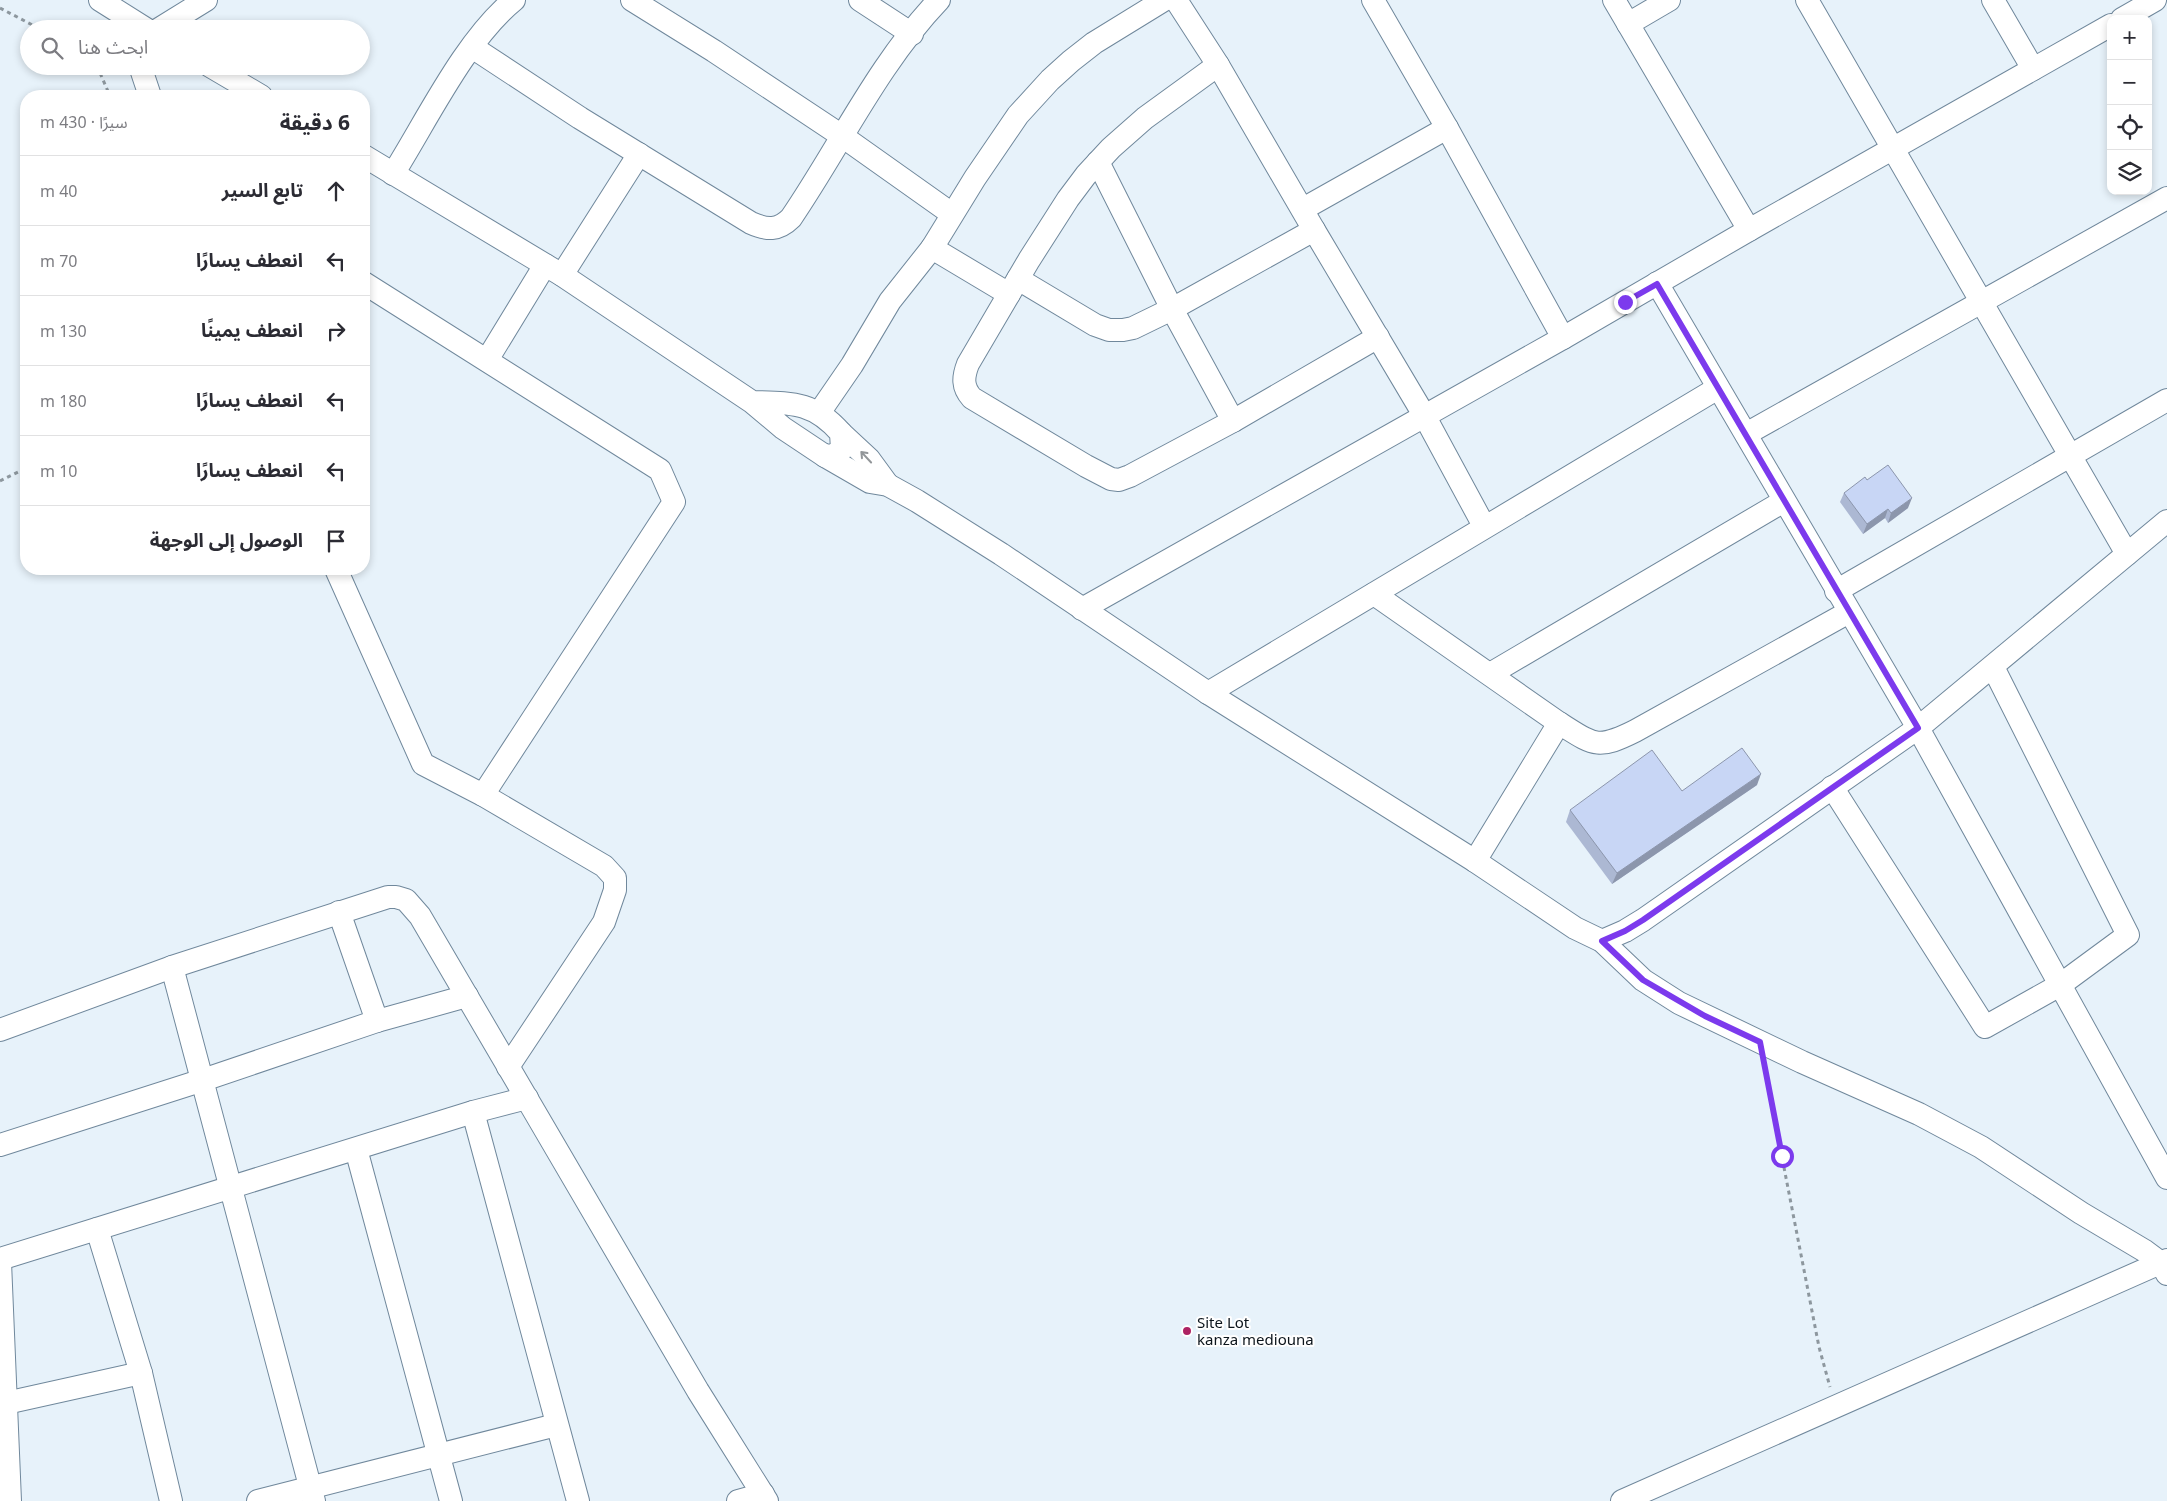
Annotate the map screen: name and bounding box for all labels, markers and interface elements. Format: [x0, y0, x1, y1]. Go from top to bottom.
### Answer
map controls [2107, 15, 2152, 195]
button: + [2107, 15, 2152, 60]
search box [20, 20, 370, 75]
icon: search [38, 34, 66, 62]
text: ابحث هنا [78, 34, 148, 60]
button: − [2107, 60, 2152, 105]
button: locate [2107, 105, 2152, 150]
text: 6 دقيقة [280, 108, 350, 136]
text: سيرًا · 430 m [40, 111, 127, 133]
button: layers [2107, 150, 2152, 195]
text: تابع السير [222, 177, 303, 203]
icon: ahead [322, 177, 350, 205]
text: 40 m [40, 180, 77, 202]
text: انعطف يسارًا [196, 247, 303, 273]
icon: left [322, 247, 350, 275]
text: 70 m [40, 250, 77, 272]
route end [1614, 291, 1637, 314]
text: انعطف يمينًا [201, 317, 303, 343]
icon: right [322, 317, 350, 345]
text: 130 m [40, 320, 87, 342]
text: انعطف يسارًا [196, 387, 303, 413]
icon: left [322, 387, 350, 415]
text: 180 m [40, 390, 87, 412]
one-way arrow [860, 451, 872, 464]
text: انعطف يسارًا [196, 457, 303, 483]
icon: left [322, 457, 350, 485]
text: 10 m [40, 460, 77, 482]
text: الوصول إلى الوجهة [150, 527, 303, 553]
icon: arrive [322, 527, 350, 555]
route start [1771, 1145, 1794, 1168]
place label: Site Lot kanza mediouna [1197, 1312, 1314, 1349]
marker: Site Lot kanza mediouna [1181, 1325, 1193, 1337]

